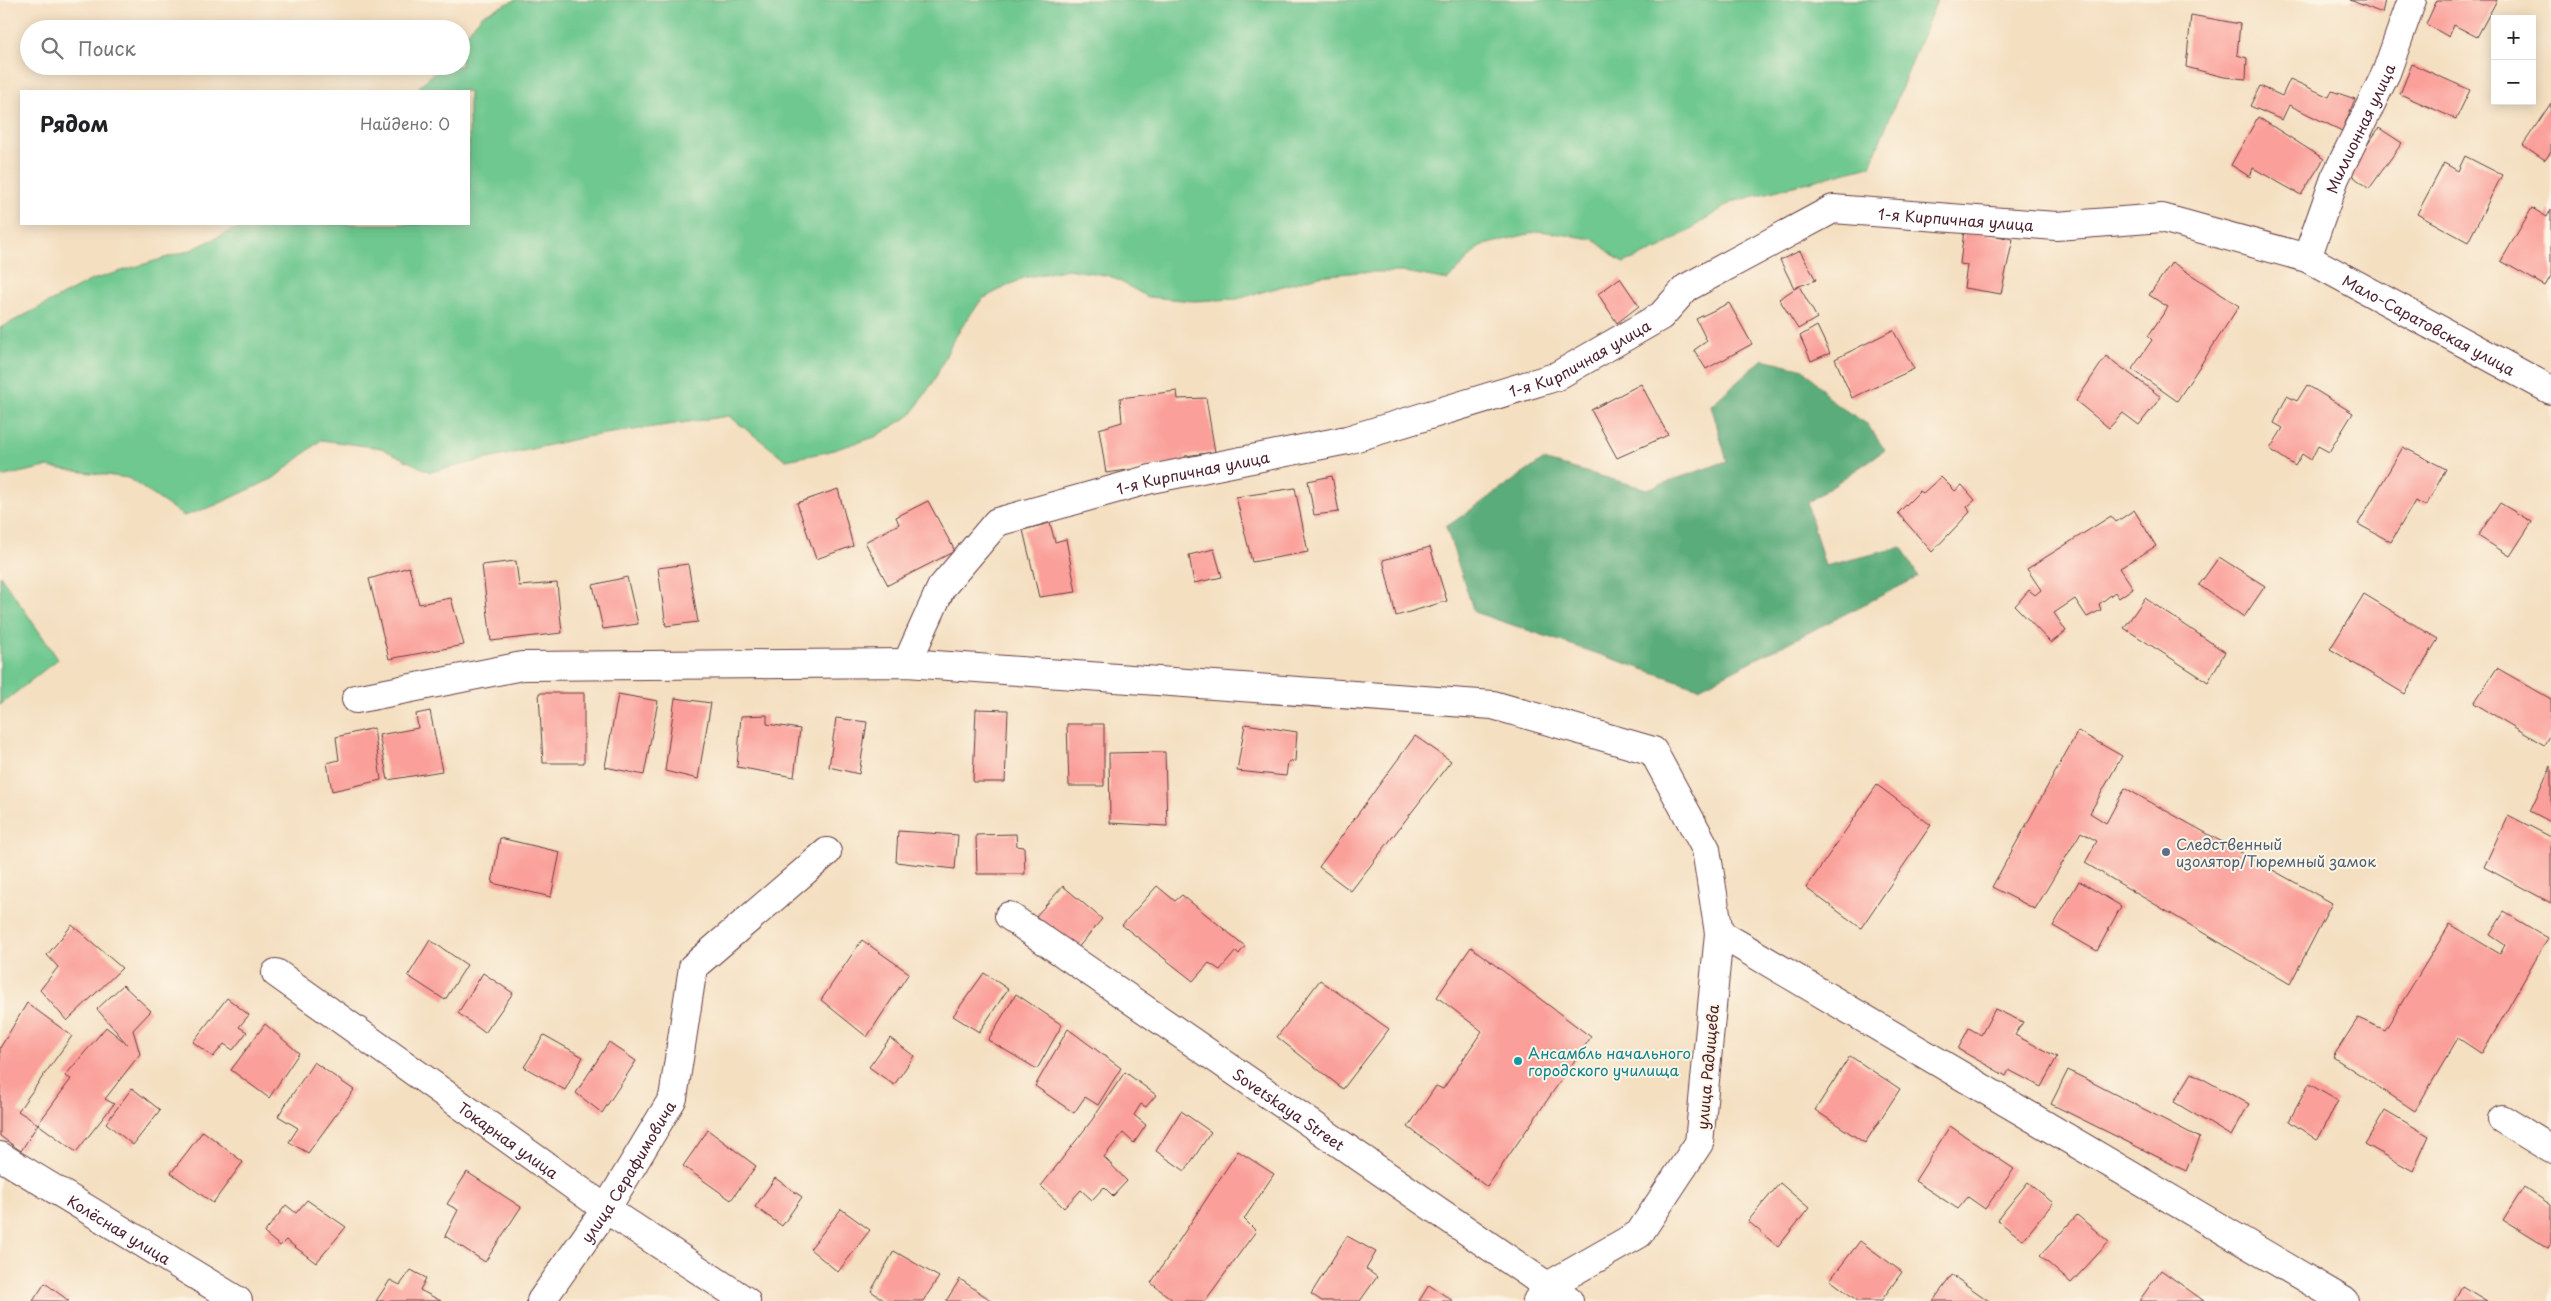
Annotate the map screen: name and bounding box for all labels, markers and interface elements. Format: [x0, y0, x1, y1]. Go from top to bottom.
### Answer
map controls [2491, 15, 2536, 105]
button: + [2491, 15, 2536, 60]
search box [20, 20, 470, 75]
icon: search [38, 34, 66, 62]
text: Поиск [78, 34, 136, 62]
street label: Миллионная улица [2319, 60, 2400, 196]
button: − [2491, 60, 2536, 105]
text: Рядом [40, 107, 108, 139]
text: Найдено: 0 [360, 111, 450, 135]
street label: 1-я Кирпичная улица [1877, 201, 2035, 236]
street label: Мало-Саратовская улица [2339, 268, 2520, 380]
street label: 1-я Кирпичная улица [1506, 313, 1655, 402]
street label: 1-я Кирпичная улица [1113, 444, 1272, 500]
place label: Следственный изолятор/Тюремный замок [2176, 832, 2376, 872]
marker: Следственный изолятор/Тюремный замок [2160, 846, 2172, 858]
street label: улица Радищева [1690, 1003, 1724, 1131]
place label: Ансамбль начального городского училища [1528, 1041, 1691, 1081]
marker: Ансамбль начального городского училища [1512, 1055, 1524, 1067]
street label: Sovetskaya Street [1228, 1062, 1350, 1155]
street label: Токарная улица [454, 1095, 564, 1184]
street label: улица Серафимовича [574, 1096, 681, 1247]
street label: Колёсная улица [64, 1189, 176, 1269]

